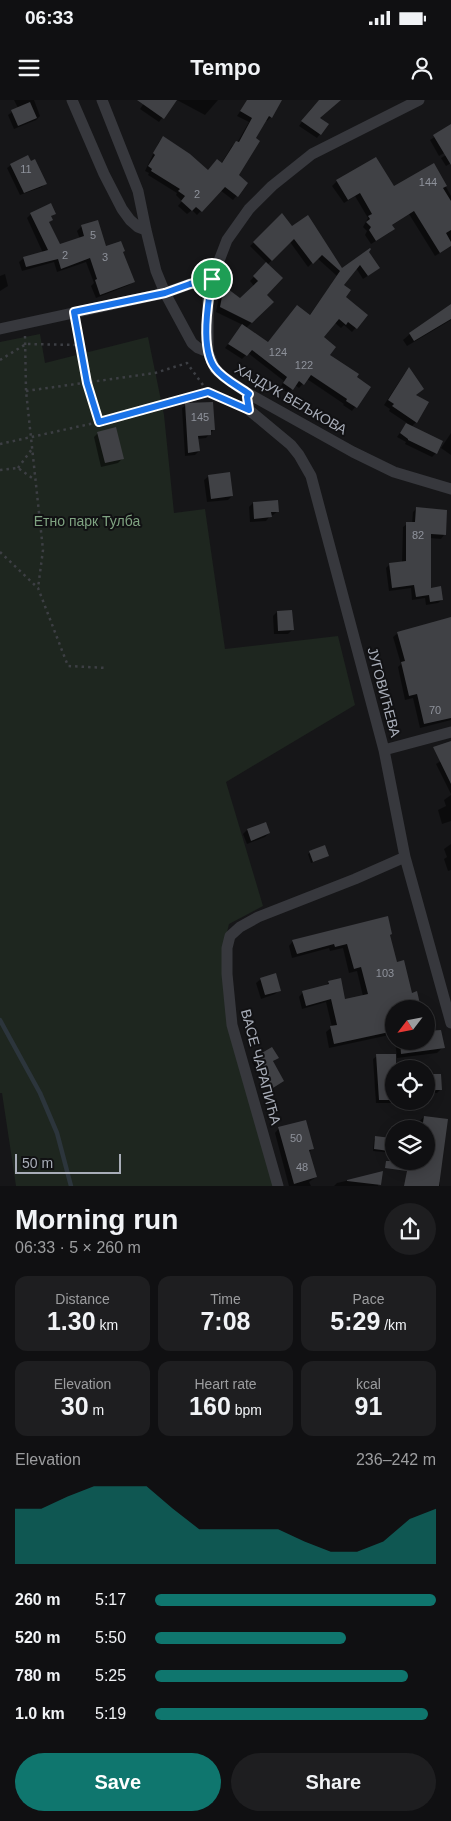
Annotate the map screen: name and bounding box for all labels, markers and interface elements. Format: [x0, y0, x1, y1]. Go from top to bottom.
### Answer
text: 06:33 [25, 7, 74, 28]
icon: menu [15, 54, 43, 82]
icon: person [408, 54, 436, 82]
text: Tempo [190, 55, 261, 80]
house number: 11 [20, 163, 32, 175]
house number: 144 [419, 176, 437, 188]
house number: 2 [194, 188, 200, 200]
house number: 5 [90, 229, 96, 241]
house number: 2 [62, 249, 68, 261]
house number: 3 [102, 251, 108, 263]
pin [191, 258, 233, 300]
icon: arrive [198, 265, 226, 293]
house number: 124 [269, 346, 287, 358]
house number: 122 [295, 359, 313, 371]
street label: ХАЈДУК ВЕЉКОВА [232, 360, 350, 438]
house number: 145 [191, 411, 209, 423]
park label: Етно парк Тулба [34, 513, 140, 529]
house number: 82 [412, 529, 424, 541]
street label: ЈУГОВИЋЕВА [364, 645, 404, 739]
house number: 70 [429, 704, 441, 716]
house number: 103 [376, 967, 394, 979]
north arrow [385, 1000, 435, 1050]
map controls [385, 1000, 435, 1170]
street label: ВАСЕ ЧАРАПИЋА [238, 1007, 284, 1127]
button: locate [385, 1060, 435, 1110]
button: layers [385, 1120, 435, 1170]
house number: 50 [290, 1132, 302, 1144]
scale bar [15, 1151, 121, 1174]
text: 50 m [22, 1155, 53, 1171]
house number: 48 [296, 1161, 308, 1173]
button: share [384, 1203, 436, 1255]
text: Morning run [15, 1204, 178, 1235]
text: 06:33 · 5 × 260 m [15, 1239, 141, 1256]
text: Distance [55, 1291, 110, 1307]
text: Time [210, 1291, 241, 1307]
text: Pace [353, 1291, 384, 1307]
text: 1.30 [47, 1307, 96, 1335]
text: 7:08 [200, 1307, 251, 1335]
text: 5:29 [330, 1307, 380, 1335]
text: km [96, 1317, 118, 1333]
text: /km [380, 1317, 407, 1333]
text: Elevation [54, 1376, 111, 1392]
text: Heart rate [194, 1376, 257, 1392]
text: kcal [356, 1376, 381, 1392]
text: 30 [61, 1392, 89, 1420]
text: 160 [189, 1392, 231, 1420]
text: 91 [355, 1392, 382, 1420]
text: m [89, 1402, 104, 1418]
text: bpm [231, 1402, 262, 1418]
text: Elevation [15, 1451, 81, 1468]
text: 236–242 m [356, 1451, 436, 1468]
text: 260 m [15, 1591, 60, 1608]
text: 5:17 [95, 1591, 126, 1608]
text: 520 m [15, 1629, 60, 1646]
text: 5:50 [95, 1629, 126, 1646]
text: 780 m [15, 1667, 60, 1684]
text: 5:25 [95, 1667, 126, 1684]
text: 1.0 km [15, 1705, 65, 1722]
text: 5:19 [95, 1705, 126, 1722]
button: Save [15, 1753, 221, 1811]
button: Share [231, 1753, 436, 1811]

